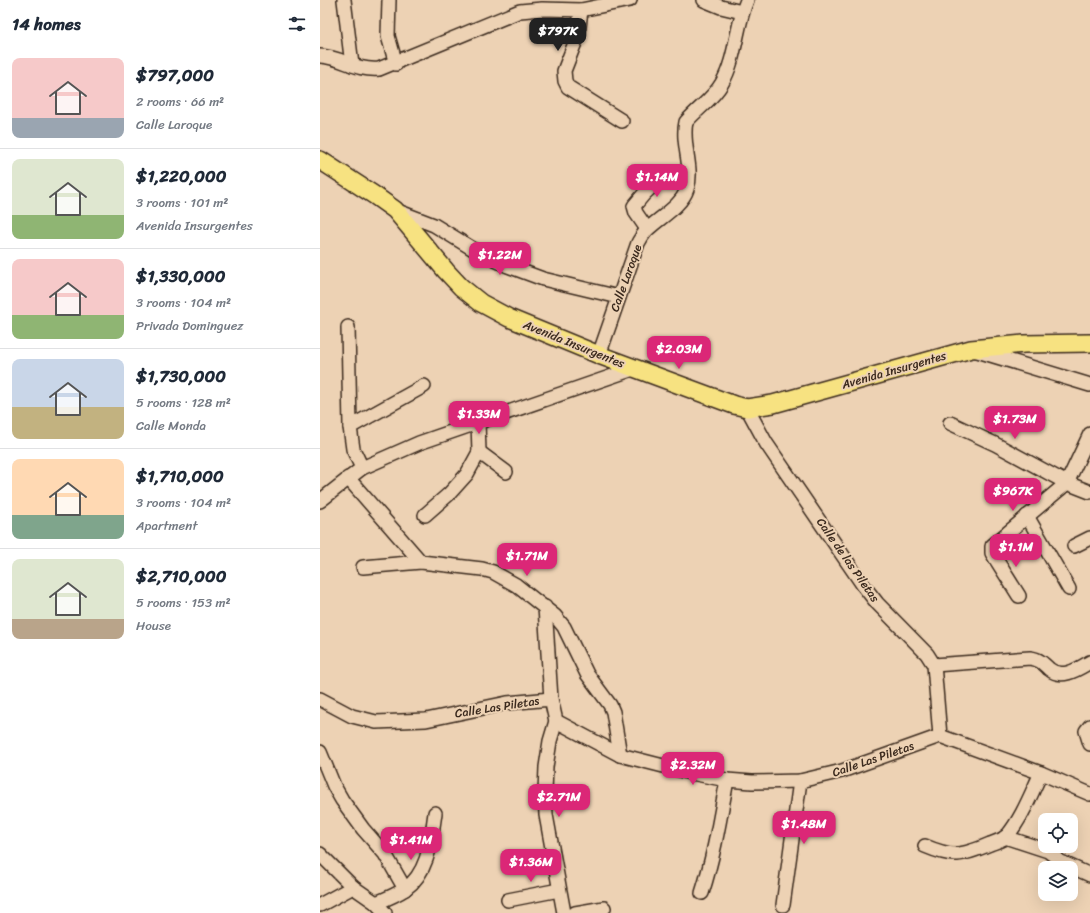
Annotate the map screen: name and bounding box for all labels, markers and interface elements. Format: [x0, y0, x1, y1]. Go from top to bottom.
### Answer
text: 14 homes [12, 9, 81, 39]
icon: filters [286, 13, 308, 35]
pin: $797K [530, 18, 586, 52]
text: $797K [538, 19, 578, 42]
text: $797,000 [136, 60, 214, 90]
icon: home [44, 74, 92, 122]
text: 2 rooms · 66 m² [136, 90, 224, 113]
text: Calle Laroque [136, 113, 212, 136]
text: $1,220,000 [136, 161, 226, 191]
pin: $1.14M [624, 164, 690, 198]
text: $1.14M [636, 165, 678, 188]
icon: home [44, 175, 92, 223]
text: 3 rooms · 101 m² [136, 191, 228, 214]
text: Avenida Insurgentes [136, 214, 253, 237]
street label: Calle Laroque [604, 241, 648, 315]
pin: $1.22M [467, 242, 533, 276]
text: $1.22M [478, 243, 522, 266]
text: $1,330,000 [136, 261, 226, 291]
icon: home [44, 275, 92, 323]
text: 3 rooms · 104 m² [136, 291, 231, 314]
street label: Avenida Insurgentes [519, 313, 629, 375]
text: Privada Dominguez [136, 314, 243, 337]
pin: $2.03M [646, 336, 712, 370]
text: $2.03M [656, 337, 702, 360]
street label: Avenida Insurgentes [838, 344, 949, 396]
text: $1,730,000 [136, 361, 226, 391]
icon: home [44, 375, 92, 423]
text: 5 rooms · 128 m² [136, 391, 231, 414]
pin: $1.33M [446, 401, 512, 435]
text: $1.33M [457, 402, 501, 425]
pin: $1.73M [982, 406, 1048, 440]
text: $1.73M [993, 407, 1037, 430]
text: Calle Monda [136, 414, 206, 437]
text: $1,710,000 [136, 461, 224, 491]
icon: home [44, 475, 92, 523]
pin: $967K [985, 478, 1041, 512]
text: $967K [993, 479, 1033, 502]
text: 3 rooms · 104 m² [136, 491, 231, 514]
street label: Calle de las Piletas [810, 513, 886, 607]
text: Apartment [136, 514, 197, 537]
pin: $1.1M [988, 534, 1044, 568]
text: $1.1M [999, 535, 1033, 558]
pin: $1.71M [494, 543, 560, 577]
text: $1.71M [506, 544, 548, 567]
text: $2,710,000 [136, 561, 226, 591]
icon: home [44, 575, 92, 623]
text: 5 rooms · 153 m² [136, 591, 231, 614]
text: House [136, 614, 171, 637]
street label: Calle Las Piletas [453, 689, 541, 725]
street label: Calle Las Piletas [829, 735, 917, 783]
pin: $2.32M [660, 752, 726, 786]
text: $2.32M [670, 753, 716, 776]
pin: $2.71M [526, 784, 592, 818]
text: $2.71M [537, 785, 581, 808]
pin: $1.48M [771, 811, 837, 845]
text: $1.48M [782, 812, 826, 835]
map controls [1038, 813, 1078, 901]
button: locate [1038, 813, 1078, 853]
pin: $1.41M [378, 827, 444, 861]
text: $1.41M [390, 828, 432, 851]
pin: $1.36M [498, 849, 564, 883]
text: $1.36M [509, 850, 553, 873]
button: layers [1038, 861, 1078, 901]

